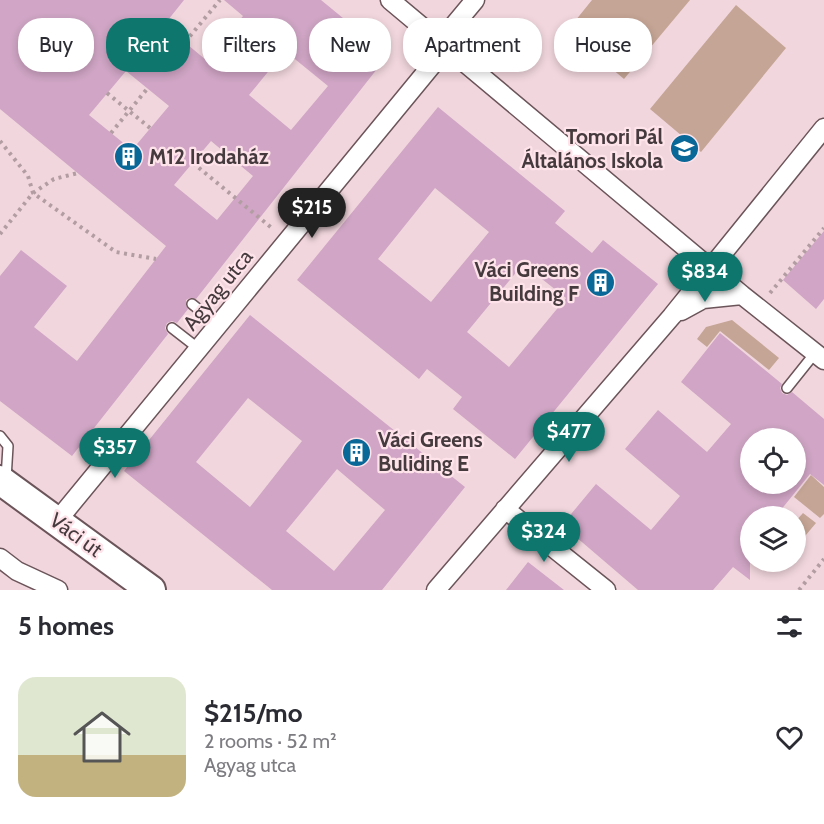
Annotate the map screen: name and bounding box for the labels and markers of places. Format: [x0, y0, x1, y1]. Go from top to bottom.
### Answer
place label: Tomori Pál Általános Iskola [522, 124, 664, 173]
school or university icon: Tomori Pál Általános Iskola [668, 133, 700, 165]
building icon: M12 Irodaház [112, 141, 144, 173]
place label: M12 Irodaház [149, 144, 269, 169]
pin: $215 [276, 188, 348, 239]
pin: $834 [669, 252, 741, 303]
place label: Váci Greens Building F [474, 257, 579, 306]
building icon: Váci Greens Building F [584, 266, 616, 298]
pin: $477 [533, 412, 605, 463]
place label: Váci Greens Buliding E [378, 427, 483, 476]
pin: $357 [79, 428, 151, 479]
building icon: Váci Greens Buliding E [341, 436, 373, 468]
pin: $324 [508, 512, 580, 563]

